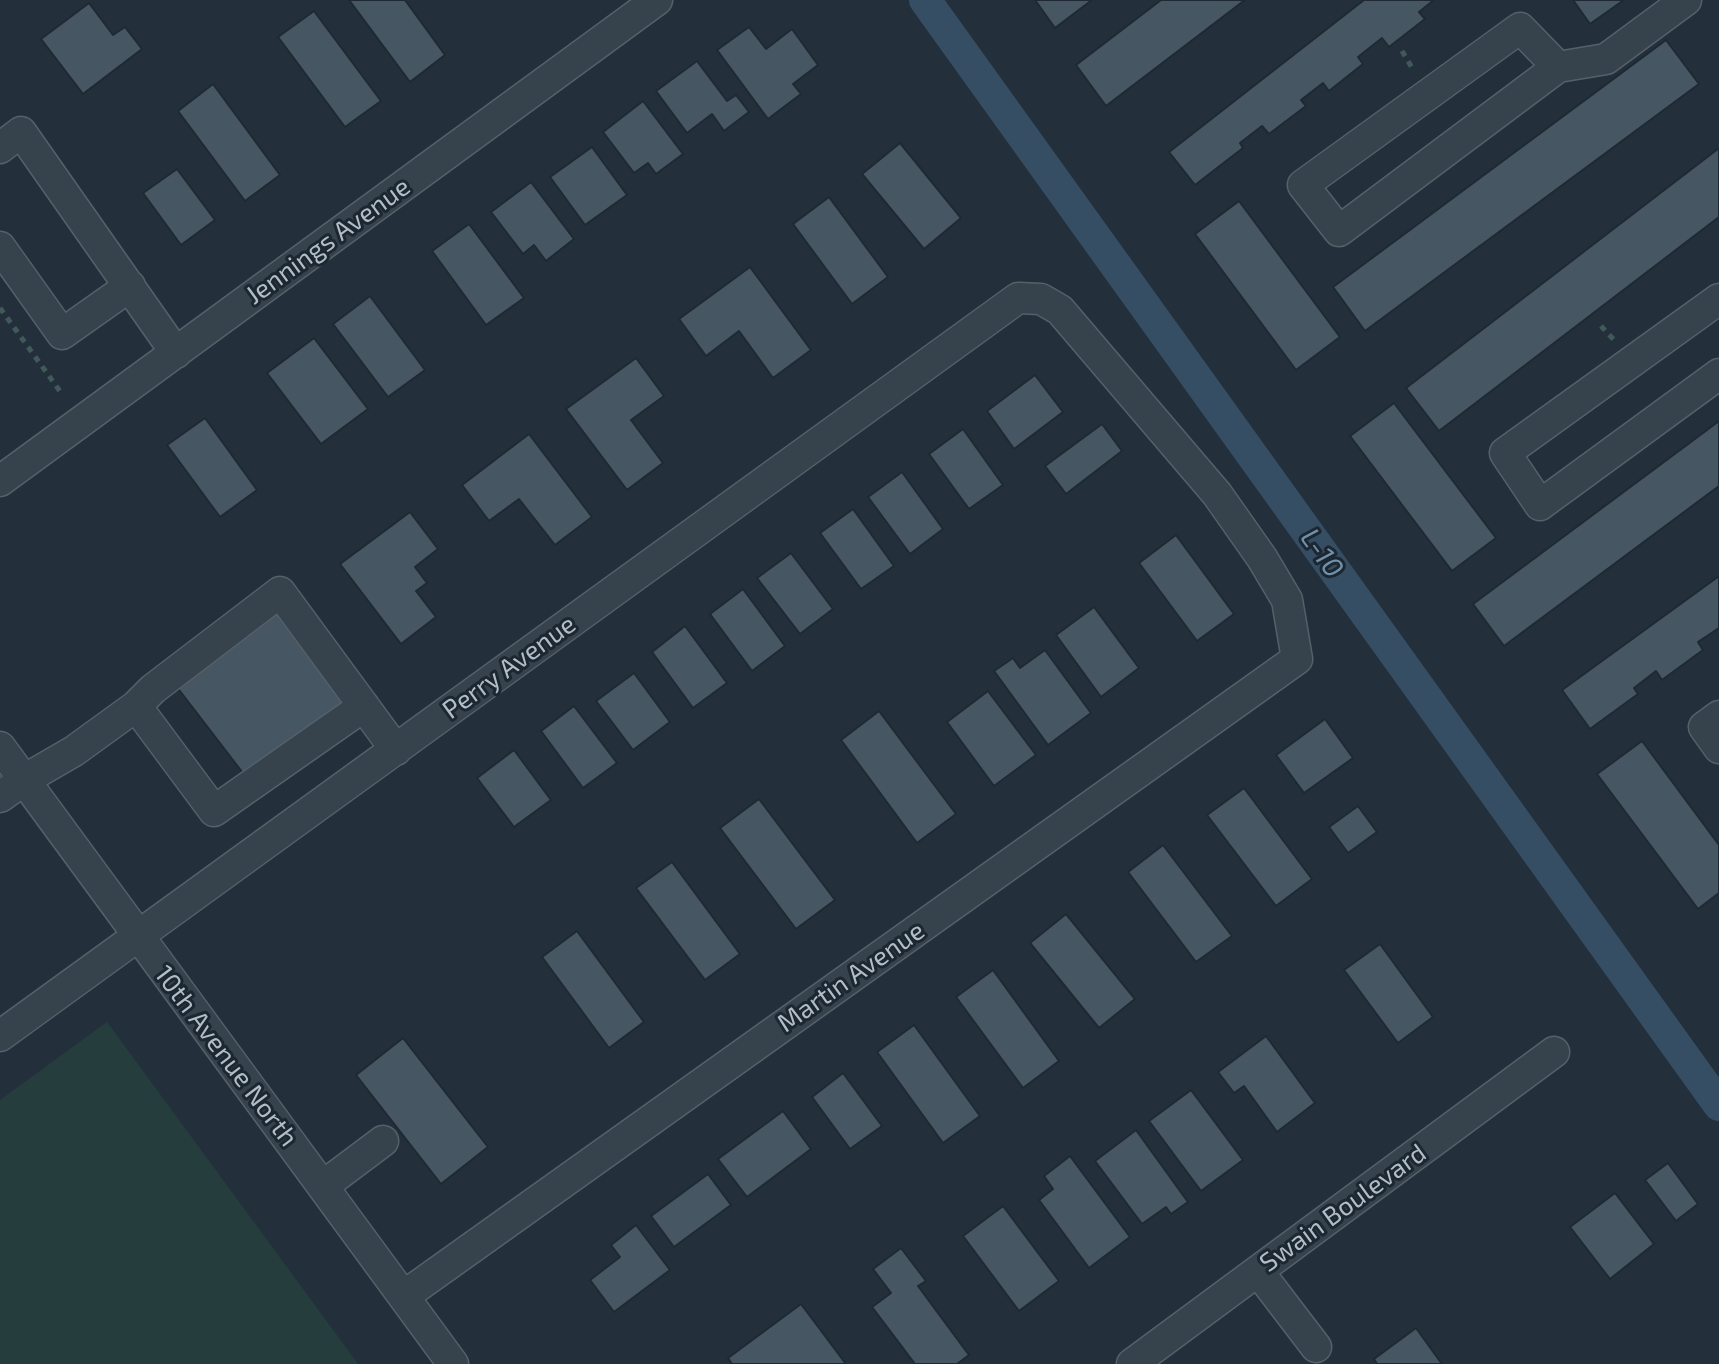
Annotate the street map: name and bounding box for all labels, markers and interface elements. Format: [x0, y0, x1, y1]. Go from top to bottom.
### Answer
street label: Jennings Avenue [240, 171, 416, 311]
water label: L-10 [1293, 522, 1351, 584]
street label: Perry Avenue [436, 608, 582, 726]
street label: Martin Avenue [772, 915, 930, 1039]
street label: 10th Avenue North [148, 959, 304, 1153]
street label: Swain Boulevard [1254, 1137, 1432, 1279]

